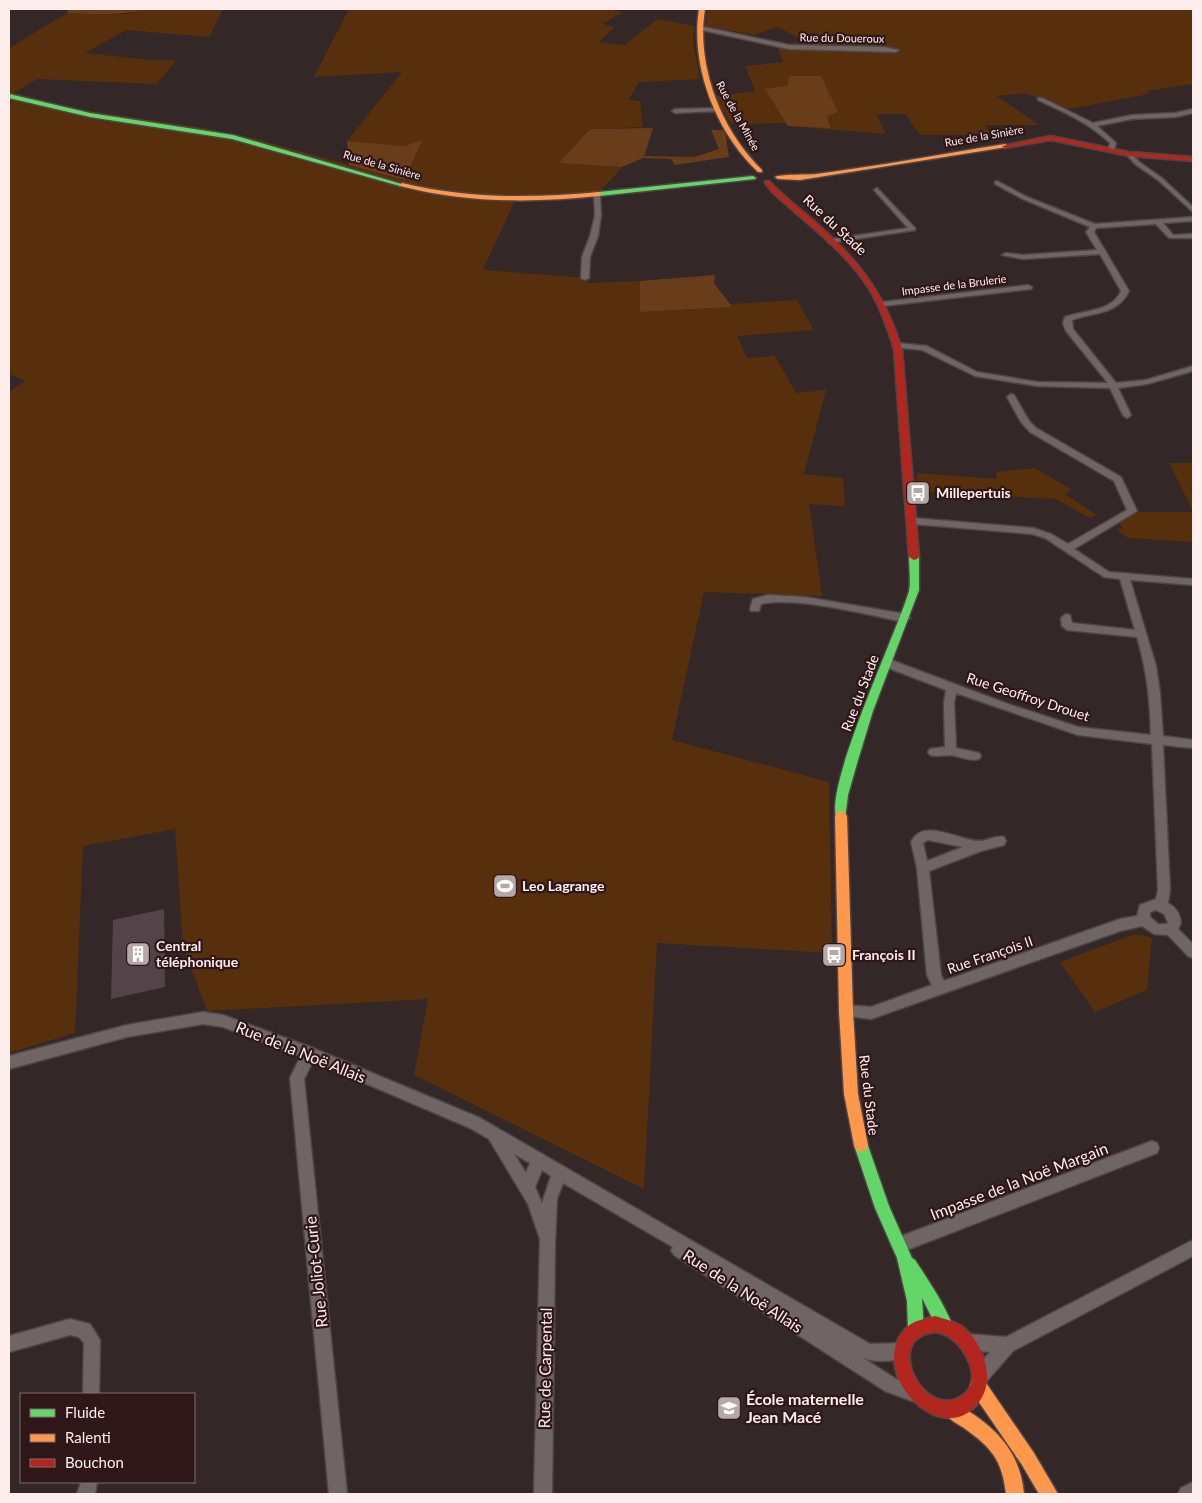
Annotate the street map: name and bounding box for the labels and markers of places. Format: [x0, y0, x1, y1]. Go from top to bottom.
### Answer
bus stop icon: Millepertuis [905, 480, 931, 506]
place label: Millepertuis [936, 484, 1011, 501]
sports icon: Leo Lagrange [492, 873, 518, 899]
place label: Leo Lagrange [522, 877, 605, 894]
place label: Central téléphonique [156, 937, 239, 970]
building icon: Central téléphonique [125, 941, 151, 967]
bus stop icon: François II [821, 942, 847, 968]
place label: François II [852, 946, 916, 963]
place label: École maternelle Jean Macé [746, 1389, 864, 1426]
school or university icon: École maternelle Jean Macé [716, 1395, 742, 1421]

